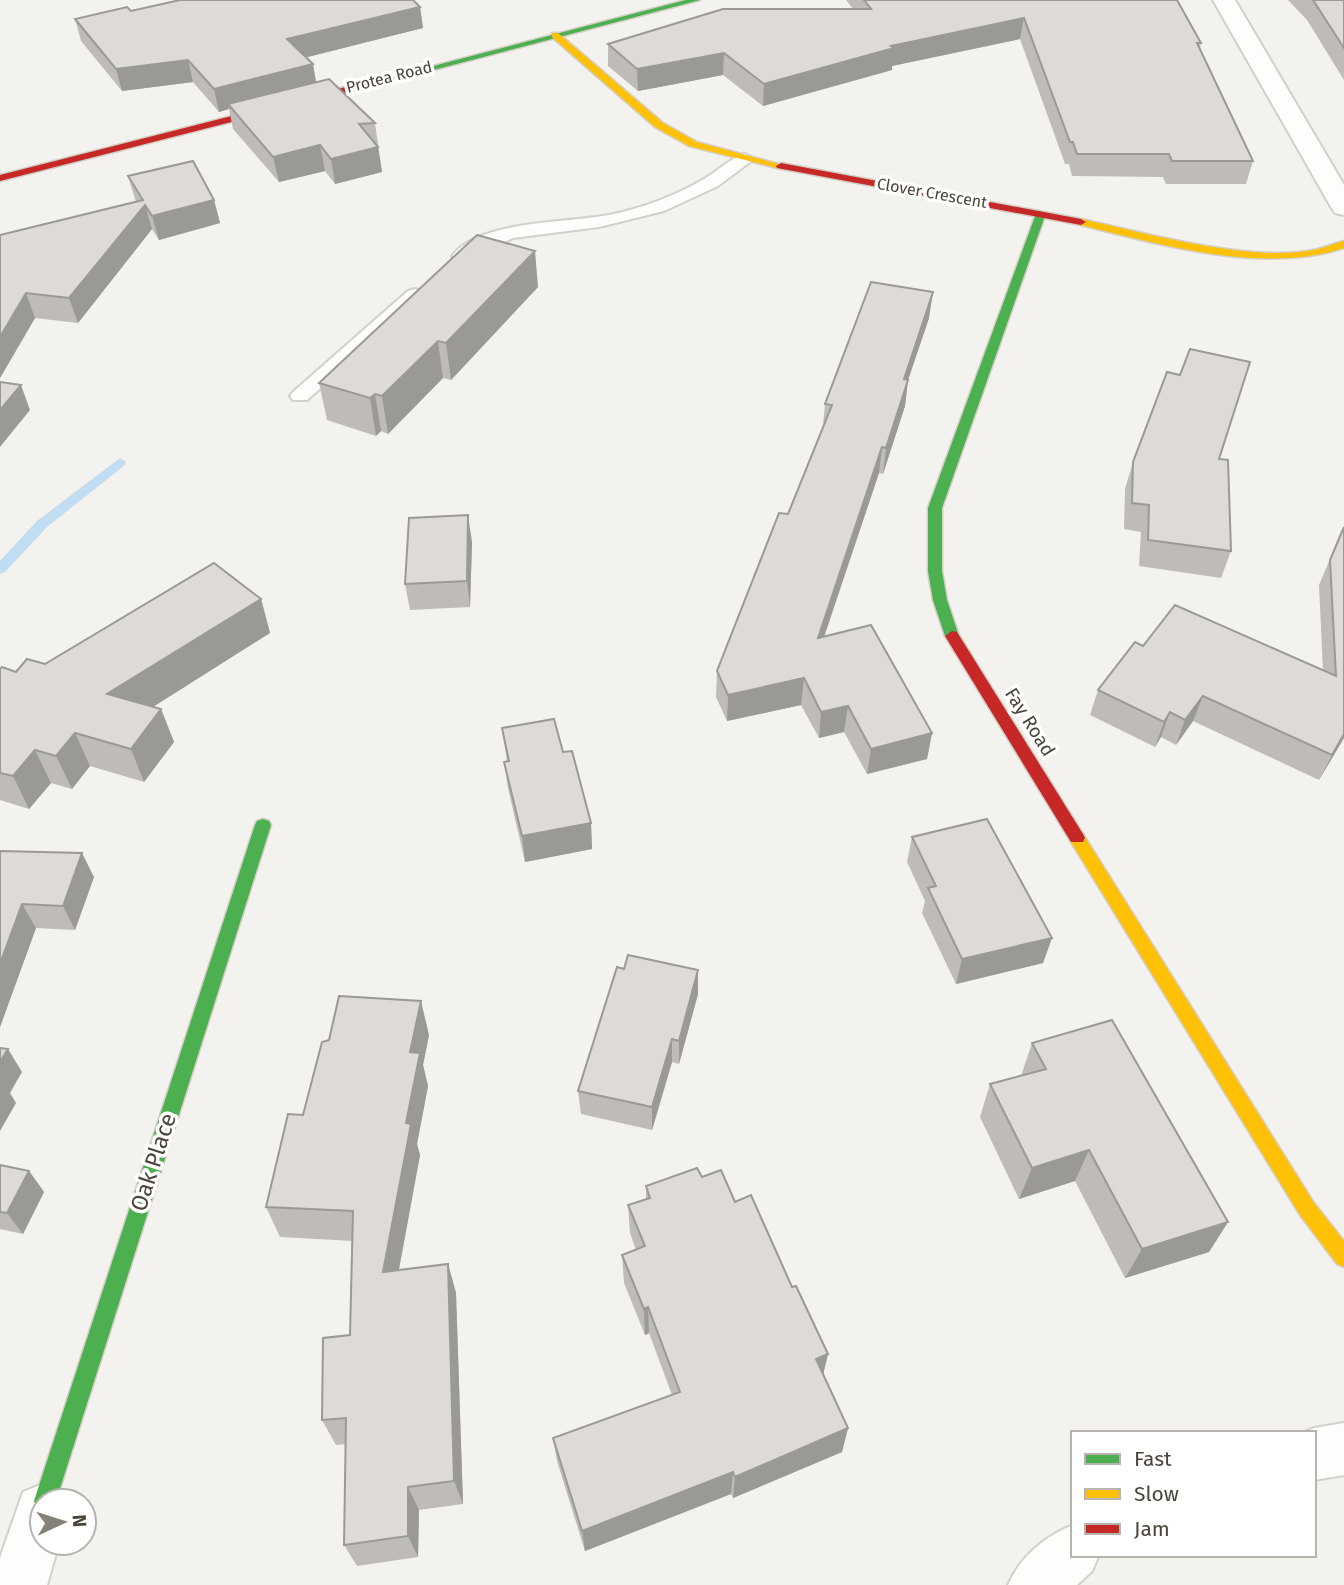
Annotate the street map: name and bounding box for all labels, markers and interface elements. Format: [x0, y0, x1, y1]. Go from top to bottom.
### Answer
street label: Protea Road [344, 57, 434, 97]
street label: Clover Crescent [875, 174, 989, 212]
street label: Fay Road [1000, 683, 1060, 761]
street label: Oak Place [124, 1109, 182, 1215]
legend [1071, 1431, 1316, 1557]
text: Fast [1134, 1446, 1172, 1472]
text: Slow [1134, 1481, 1179, 1507]
north arrow [28, 1487, 98, 1557]
text: N [68, 1514, 91, 1528]
text: Jam [1134, 1516, 1170, 1542]

